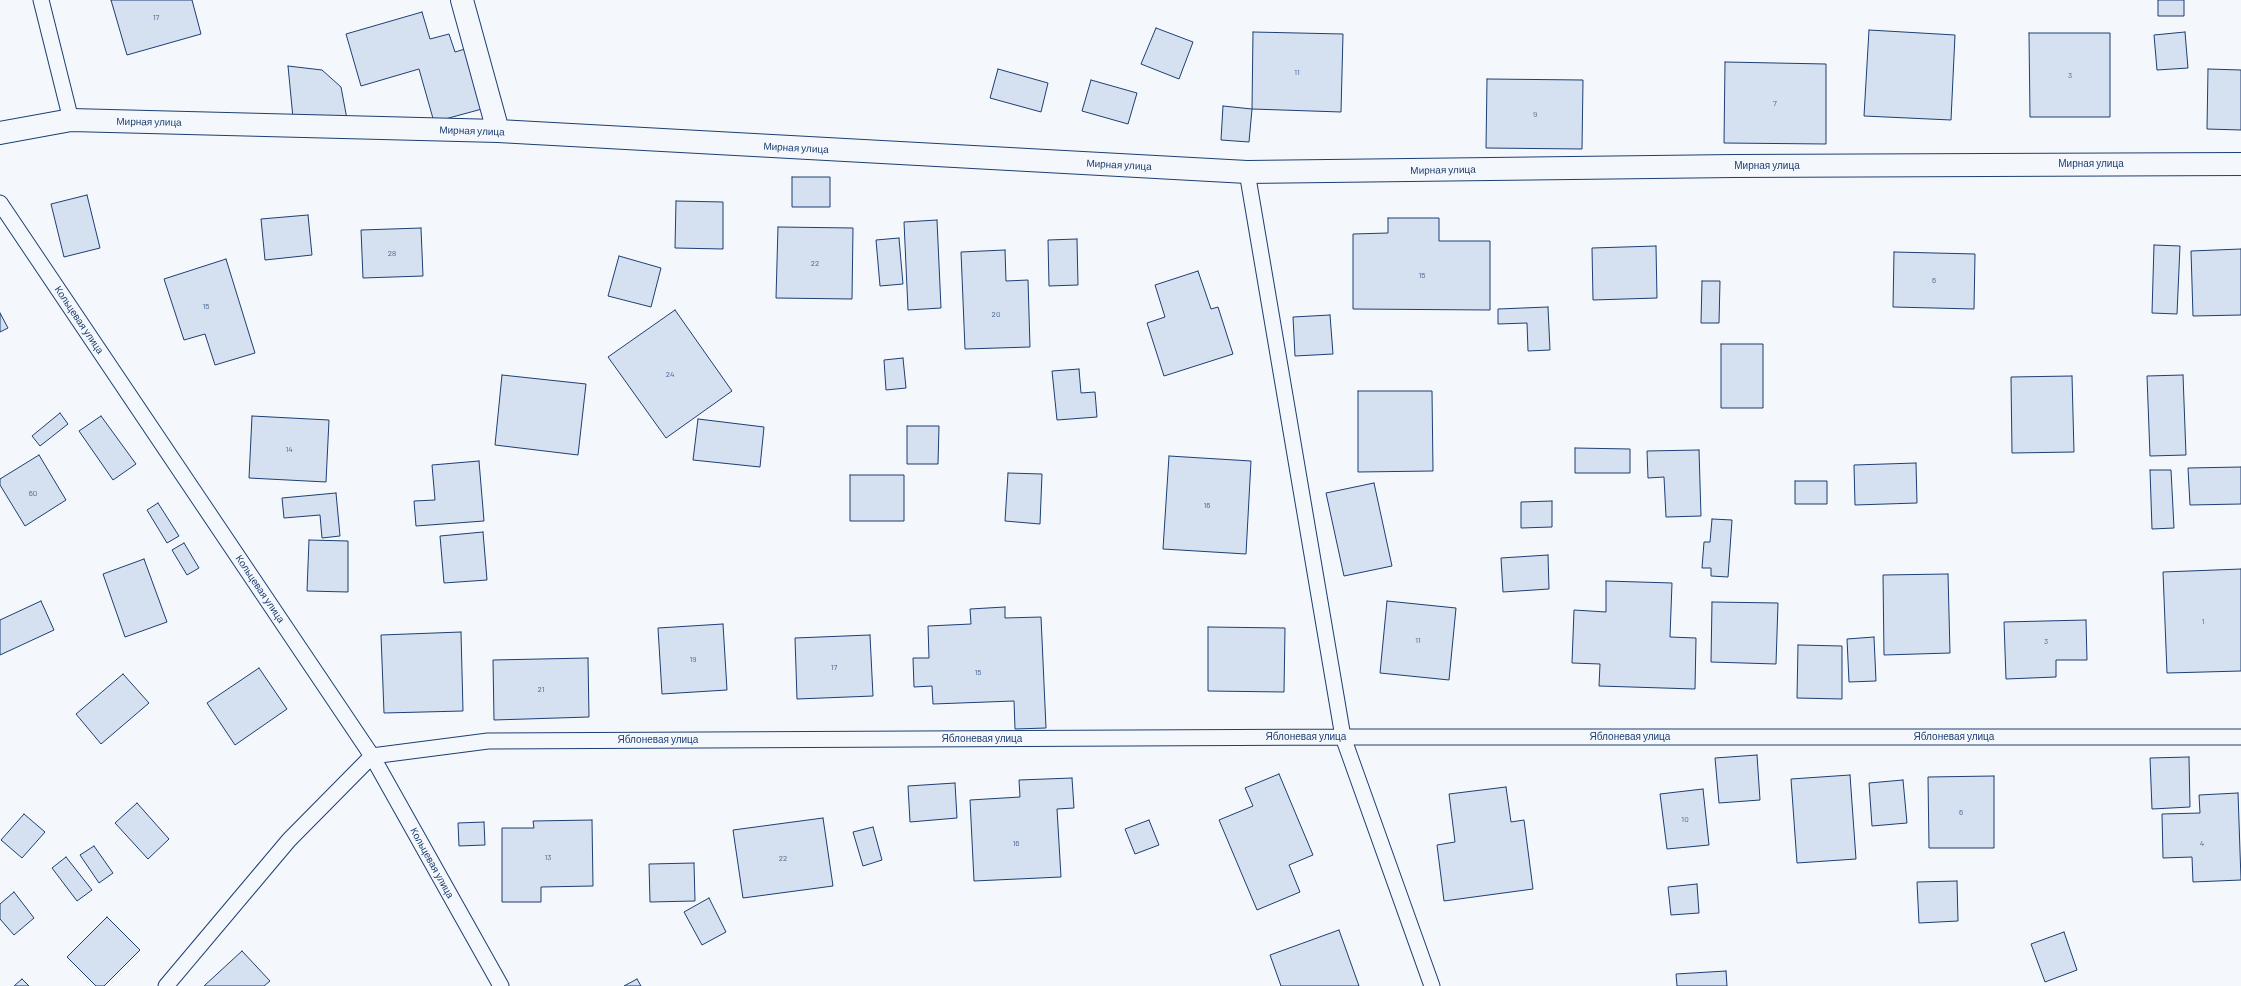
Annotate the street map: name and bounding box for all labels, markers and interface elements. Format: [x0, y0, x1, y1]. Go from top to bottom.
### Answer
house number: 17 [153, 12, 159, 22]
house number: 11 [1294, 67, 1300, 77]
house number: 3 [2068, 70, 2072, 80]
house number: 7 [1773, 98, 1777, 108]
house number: 9 [1533, 109, 1537, 119]
street label: Мирная улица [116, 115, 182, 129]
street label: Мирная улица [439, 124, 505, 138]
street label: Мирная улица [763, 140, 829, 156]
street label: Мирная улица [1086, 157, 1152, 173]
street label: Мирная улица [2058, 158, 2124, 170]
street label: Мирная улица [1734, 160, 1800, 172]
street label: Мирная улица [1410, 163, 1476, 177]
house number: 28 [388, 248, 396, 258]
house number: 22 [811, 258, 819, 268]
house number: 15 [1419, 270, 1425, 280]
house number: 6 [1932, 275, 1936, 285]
street label: Кольцевая улица [52, 284, 106, 356]
house number: 15 [203, 301, 209, 311]
house number: 20 [992, 309, 1000, 319]
house number: 24 [666, 369, 674, 379]
house number: 14 [285, 444, 293, 454]
house number: 60 [29, 488, 37, 498]
house number: 16 [1204, 500, 1210, 510]
street label: Кольцевая улица [233, 553, 287, 625]
house number: 1 [2202, 616, 2204, 626]
house number: 11 [1415, 635, 1421, 645]
house number: 3 [2044, 636, 2048, 646]
house number: 19 [690, 654, 696, 664]
house number: 17 [831, 662, 837, 672]
house number: 15 [975, 667, 981, 677]
house number: 21 [538, 684, 544, 694]
street label: Яблоневая улица [1266, 731, 1346, 743]
street label: Яблоневая улица [1590, 731, 1670, 743]
street label: Яблоневая улица [1914, 731, 1994, 743]
street label: Яблоневая улица [942, 733, 1022, 745]
street label: Яблоневая улица [618, 734, 698, 746]
house number: 6 [1959, 807, 1963, 817]
house number: 10 [1681, 814, 1689, 824]
street label: Кольцевая улица [408, 826, 456, 900]
house number: 16 [1013, 838, 1019, 848]
house number: 4 [2200, 838, 2204, 848]
house number: 13 [545, 852, 551, 862]
house number: 22 [779, 853, 787, 863]

